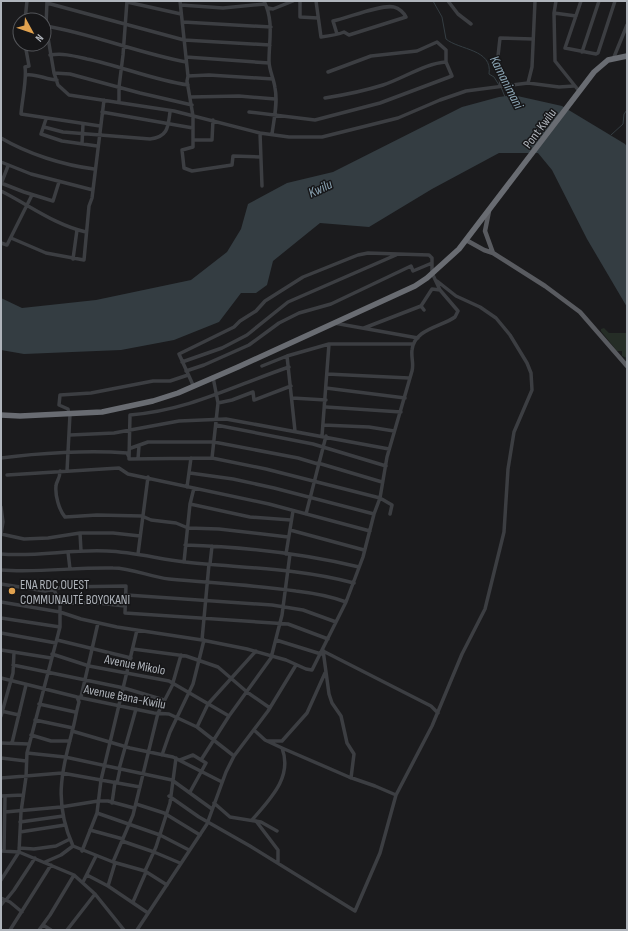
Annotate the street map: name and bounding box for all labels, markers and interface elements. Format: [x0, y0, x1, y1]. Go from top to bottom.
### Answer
north arrow [12, 12, 52, 52]
text: N [32, 32, 46, 45]
water label: Kamanimani [486, 53, 527, 112]
street label: Pont Kwilu [520, 105, 560, 152]
water label: Kwilu [305, 175, 335, 201]
place label: ENA RDC OUEST COMMUNAUTÉ BOYOKANI [20, 577, 130, 608]
marker: ENA RDC OUEST COMMUNAUTÉ BOYOKANI [7, 586, 17, 596]
street label: Avenue Mikolo [102, 651, 167, 679]
street label: Avenue Bana-Kwilu [81, 681, 167, 713]

